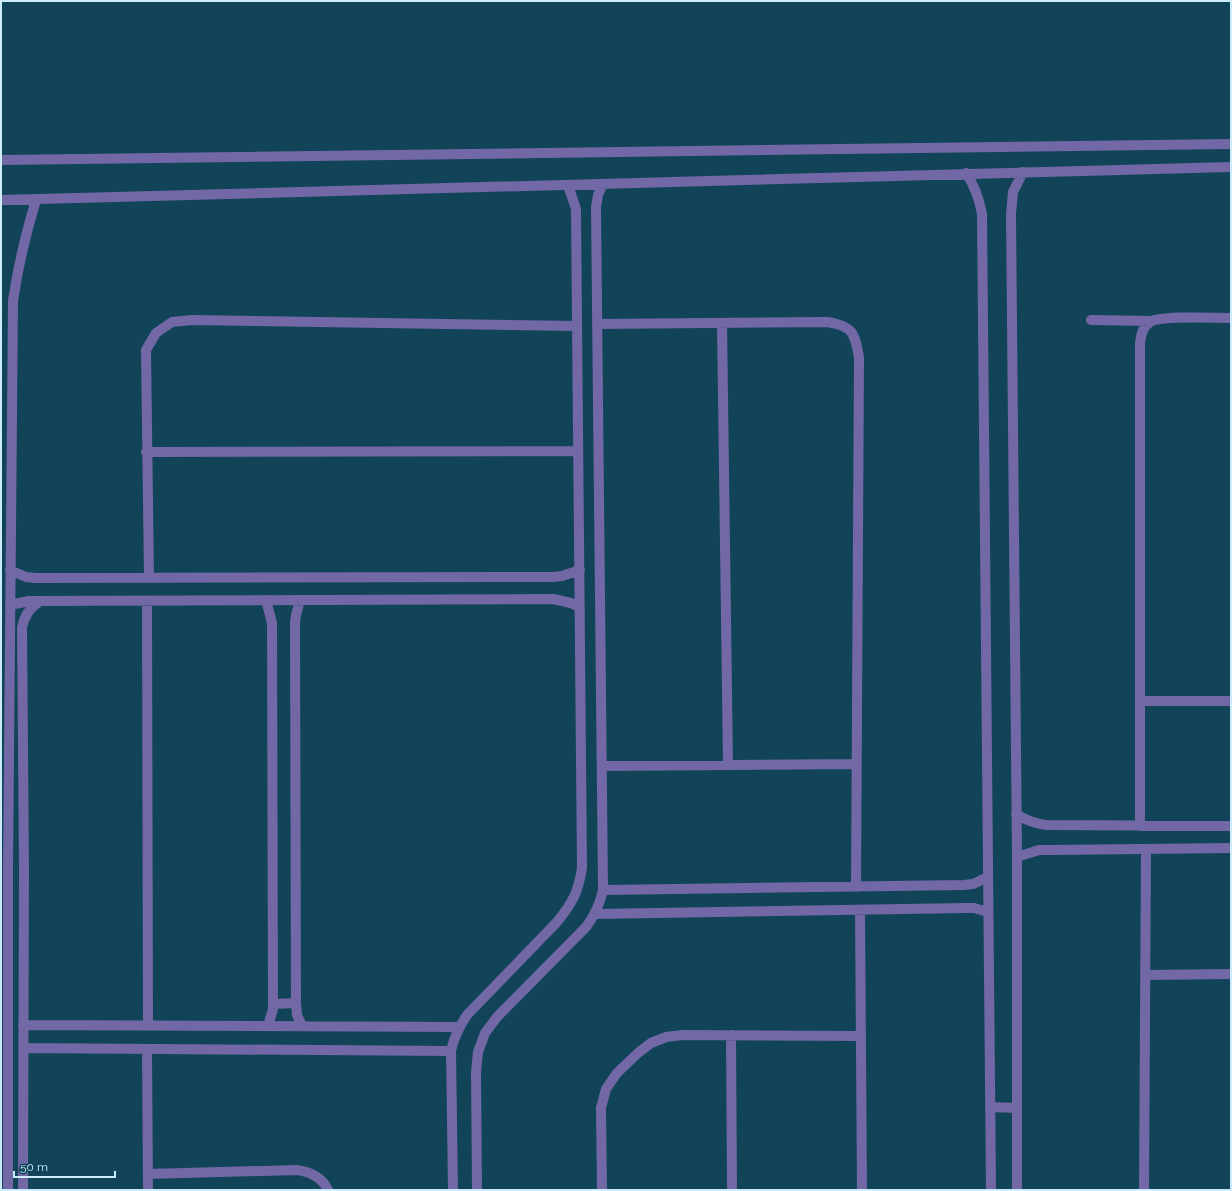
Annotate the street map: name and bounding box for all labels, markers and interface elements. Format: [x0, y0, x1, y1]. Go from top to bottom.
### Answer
scale bar [14, 1153, 115, 1179]
text: 50 m [20, 1160, 48, 1174]

